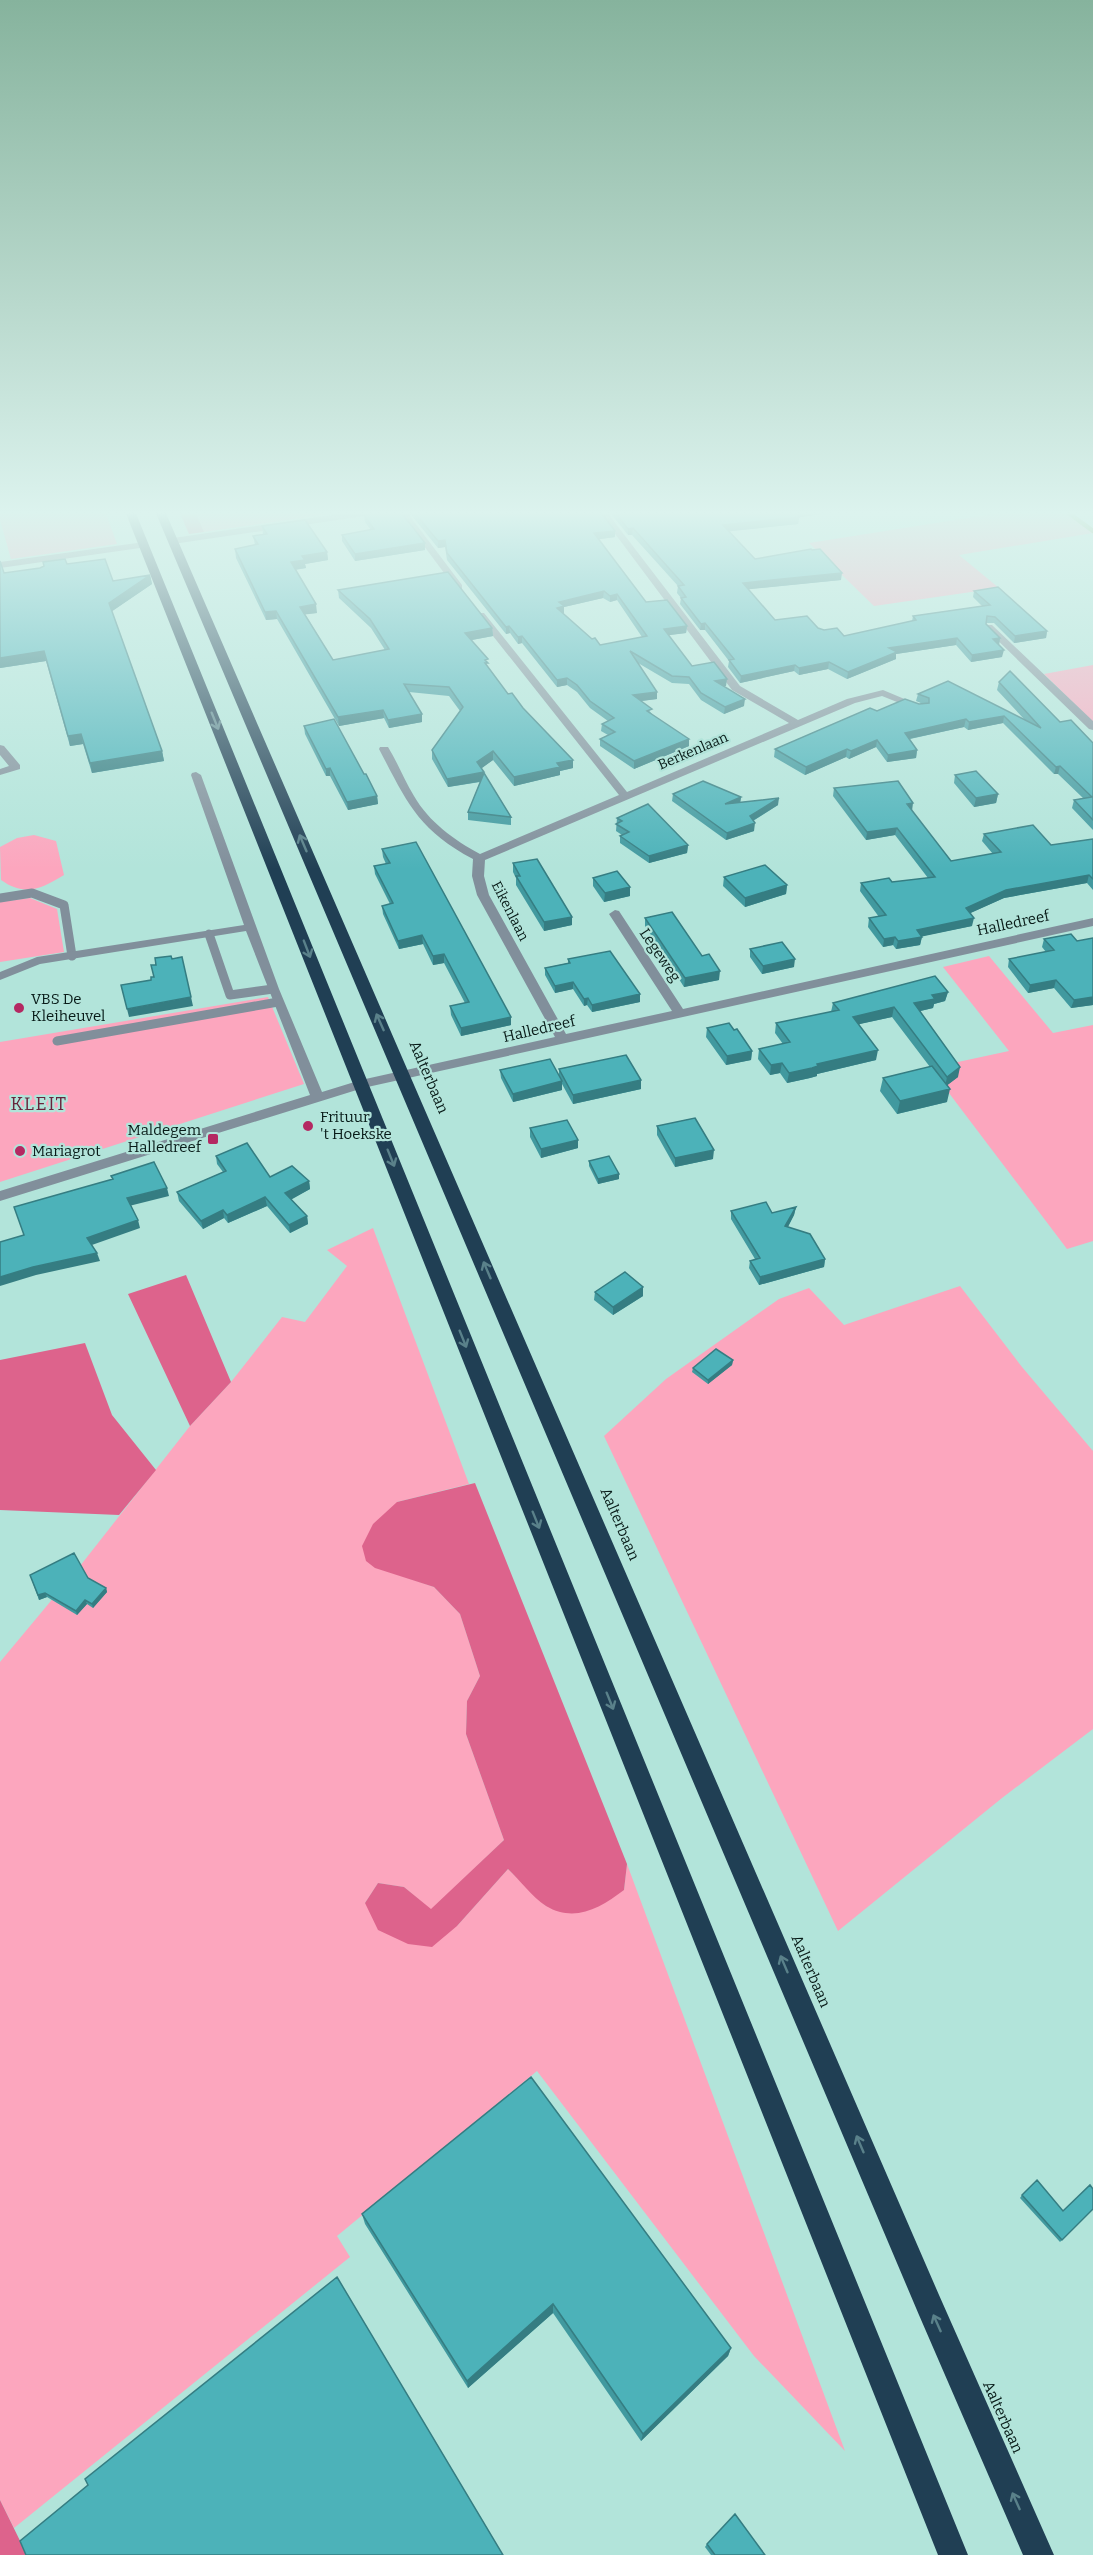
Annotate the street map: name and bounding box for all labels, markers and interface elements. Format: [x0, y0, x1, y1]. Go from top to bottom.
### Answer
one-way arrow [210, 711, 221, 730]
street label: Berkenlaan [655, 729, 731, 773]
one-way arrow [297, 835, 308, 853]
street label: Eikenlaan [488, 878, 532, 944]
street label: Halledreef [975, 906, 1053, 939]
street label: Legeweg [636, 925, 684, 985]
one-way arrow [302, 939, 313, 958]
place label: VBS De Kleiheuvel [31, 990, 105, 1025]
marker: VBS De Kleiheuvel [12, 1001, 26, 1015]
street label: Halledreef [501, 1012, 579, 1046]
one-way arrow [374, 1014, 385, 1032]
street label: Aalterbaan [406, 1038, 453, 1117]
district label: KLEIT [10, 1093, 68, 1115]
place label: Frituur 't Hoekske [320, 1108, 392, 1143]
marker: Frituur 't Hoekske [301, 1119, 315, 1133]
place label: Maldegem Halledreef [127, 1121, 203, 1156]
marker: Maldegem Halledreef [206, 1132, 220, 1146]
place label: Mariagrot [32, 1142, 101, 1160]
marker: Mariagrot [13, 1144, 27, 1158]
one-way arrow [386, 1148, 397, 1167]
one-way arrow [481, 1261, 492, 1280]
one-way arrow [458, 1329, 469, 1348]
street label: Aalterbaan [597, 1485, 644, 1564]
one-way arrow [531, 1510, 542, 1528]
one-way arrow [605, 1691, 616, 1709]
street label: Aalterbaan [788, 1932, 835, 2011]
one-way arrow [778, 1956, 789, 1974]
one-way arrow [854, 2135, 865, 2153]
one-way arrow [931, 2314, 942, 2333]
street label: Aalterbaan [979, 2378, 1027, 2456]
one-way arrow [1009, 2493, 1021, 2511]

